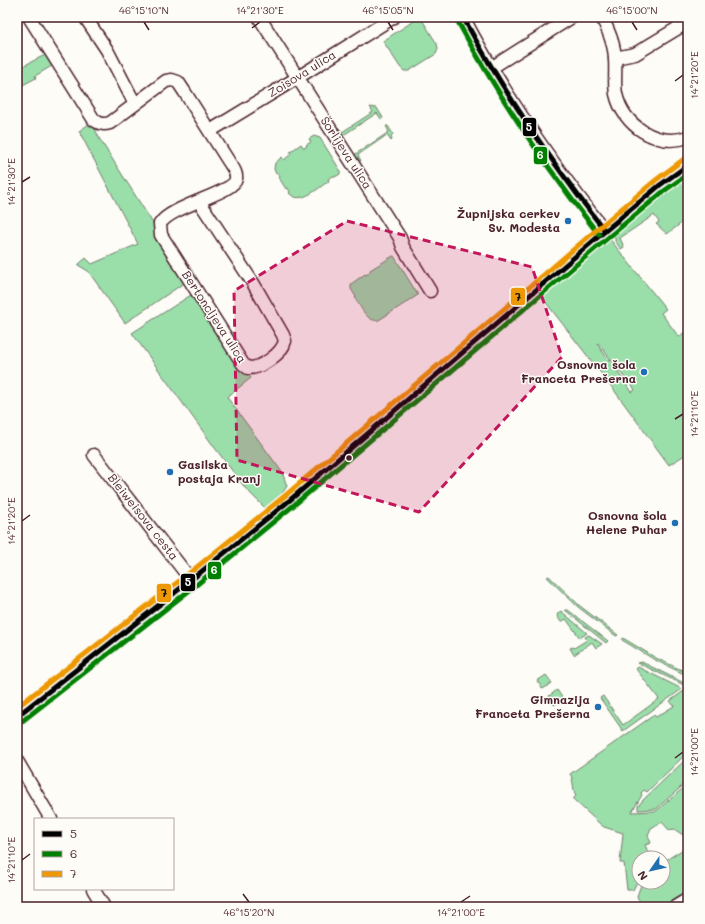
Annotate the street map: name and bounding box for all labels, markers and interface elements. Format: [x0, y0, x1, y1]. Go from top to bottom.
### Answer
text: 46°15'10"N [119, 3, 169, 17]
text: 14°21'30"E [236, 3, 284, 17]
text: 46°15'05"N [362, 3, 414, 17]
text: 46°15'00"N [606, 3, 658, 17]
street label: Zoisova ulica [264, 46, 338, 100]
text: 14°21'20"E [687, 51, 701, 99]
street label: Šorlijeva ulica [317, 113, 376, 192]
line badge: 5 [522, 117, 537, 137]
text: 5 [526, 119, 533, 134]
line badge: 6 [533, 146, 548, 165]
text: 6 [537, 147, 544, 162]
text: 14°21'30"E [4, 158, 18, 206]
place label: Župnijska cerkev Sv. Modesta [457, 205, 560, 235]
marker: Župnijska cerkev Sv. Modesta [563, 216, 573, 226]
street label: Bertoncljeva ulica [179, 267, 251, 366]
line badge: 7 [510, 287, 526, 306]
text: 7 [515, 289, 521, 304]
place label: Osnovna šola Franceta Prešerna [521, 356, 636, 386]
marker: Osnovna šola Franceta Prešerna [639, 367, 649, 377]
text: 14°21'10"E [687, 391, 701, 437]
unlabelled marker [344, 453, 354, 463]
place label: Gasilska postaja Kranj [178, 456, 261, 486]
marker: Gasilska postaja Kranj [165, 467, 175, 477]
street label: Bleiweisova cesta [105, 470, 183, 563]
text: 14°21'20"E [4, 497, 18, 545]
place label: Osnovna šola Helene Puhar [586, 507, 667, 537]
marker: Osnovna šola Helene Puhar [670, 518, 680, 528]
line badge: 6 [207, 561, 222, 580]
text: 6 [211, 562, 218, 577]
line badge: 5 [180, 573, 196, 592]
text: 5 [185, 574, 192, 589]
line badge: 7 [156, 583, 172, 603]
text: 7 [161, 585, 167, 600]
place label: Gimnazija Franceta Prešerna [475, 691, 590, 721]
marker: Gimnazija Franceta Prešerna [593, 702, 603, 712]
text: 14°21'00"E [687, 728, 701, 776]
legend [34, 818, 174, 890]
text: 5 [70, 825, 77, 841]
text: 14°21'10"E [4, 837, 18, 883]
text: 6 [70, 845, 77, 861]
north arrow [631, 850, 671, 890]
text: 7 [70, 865, 77, 881]
text: N [634, 868, 651, 884]
text: 46°15'20"N [224, 905, 274, 919]
text: 14°21'00"E [437, 905, 485, 919]

